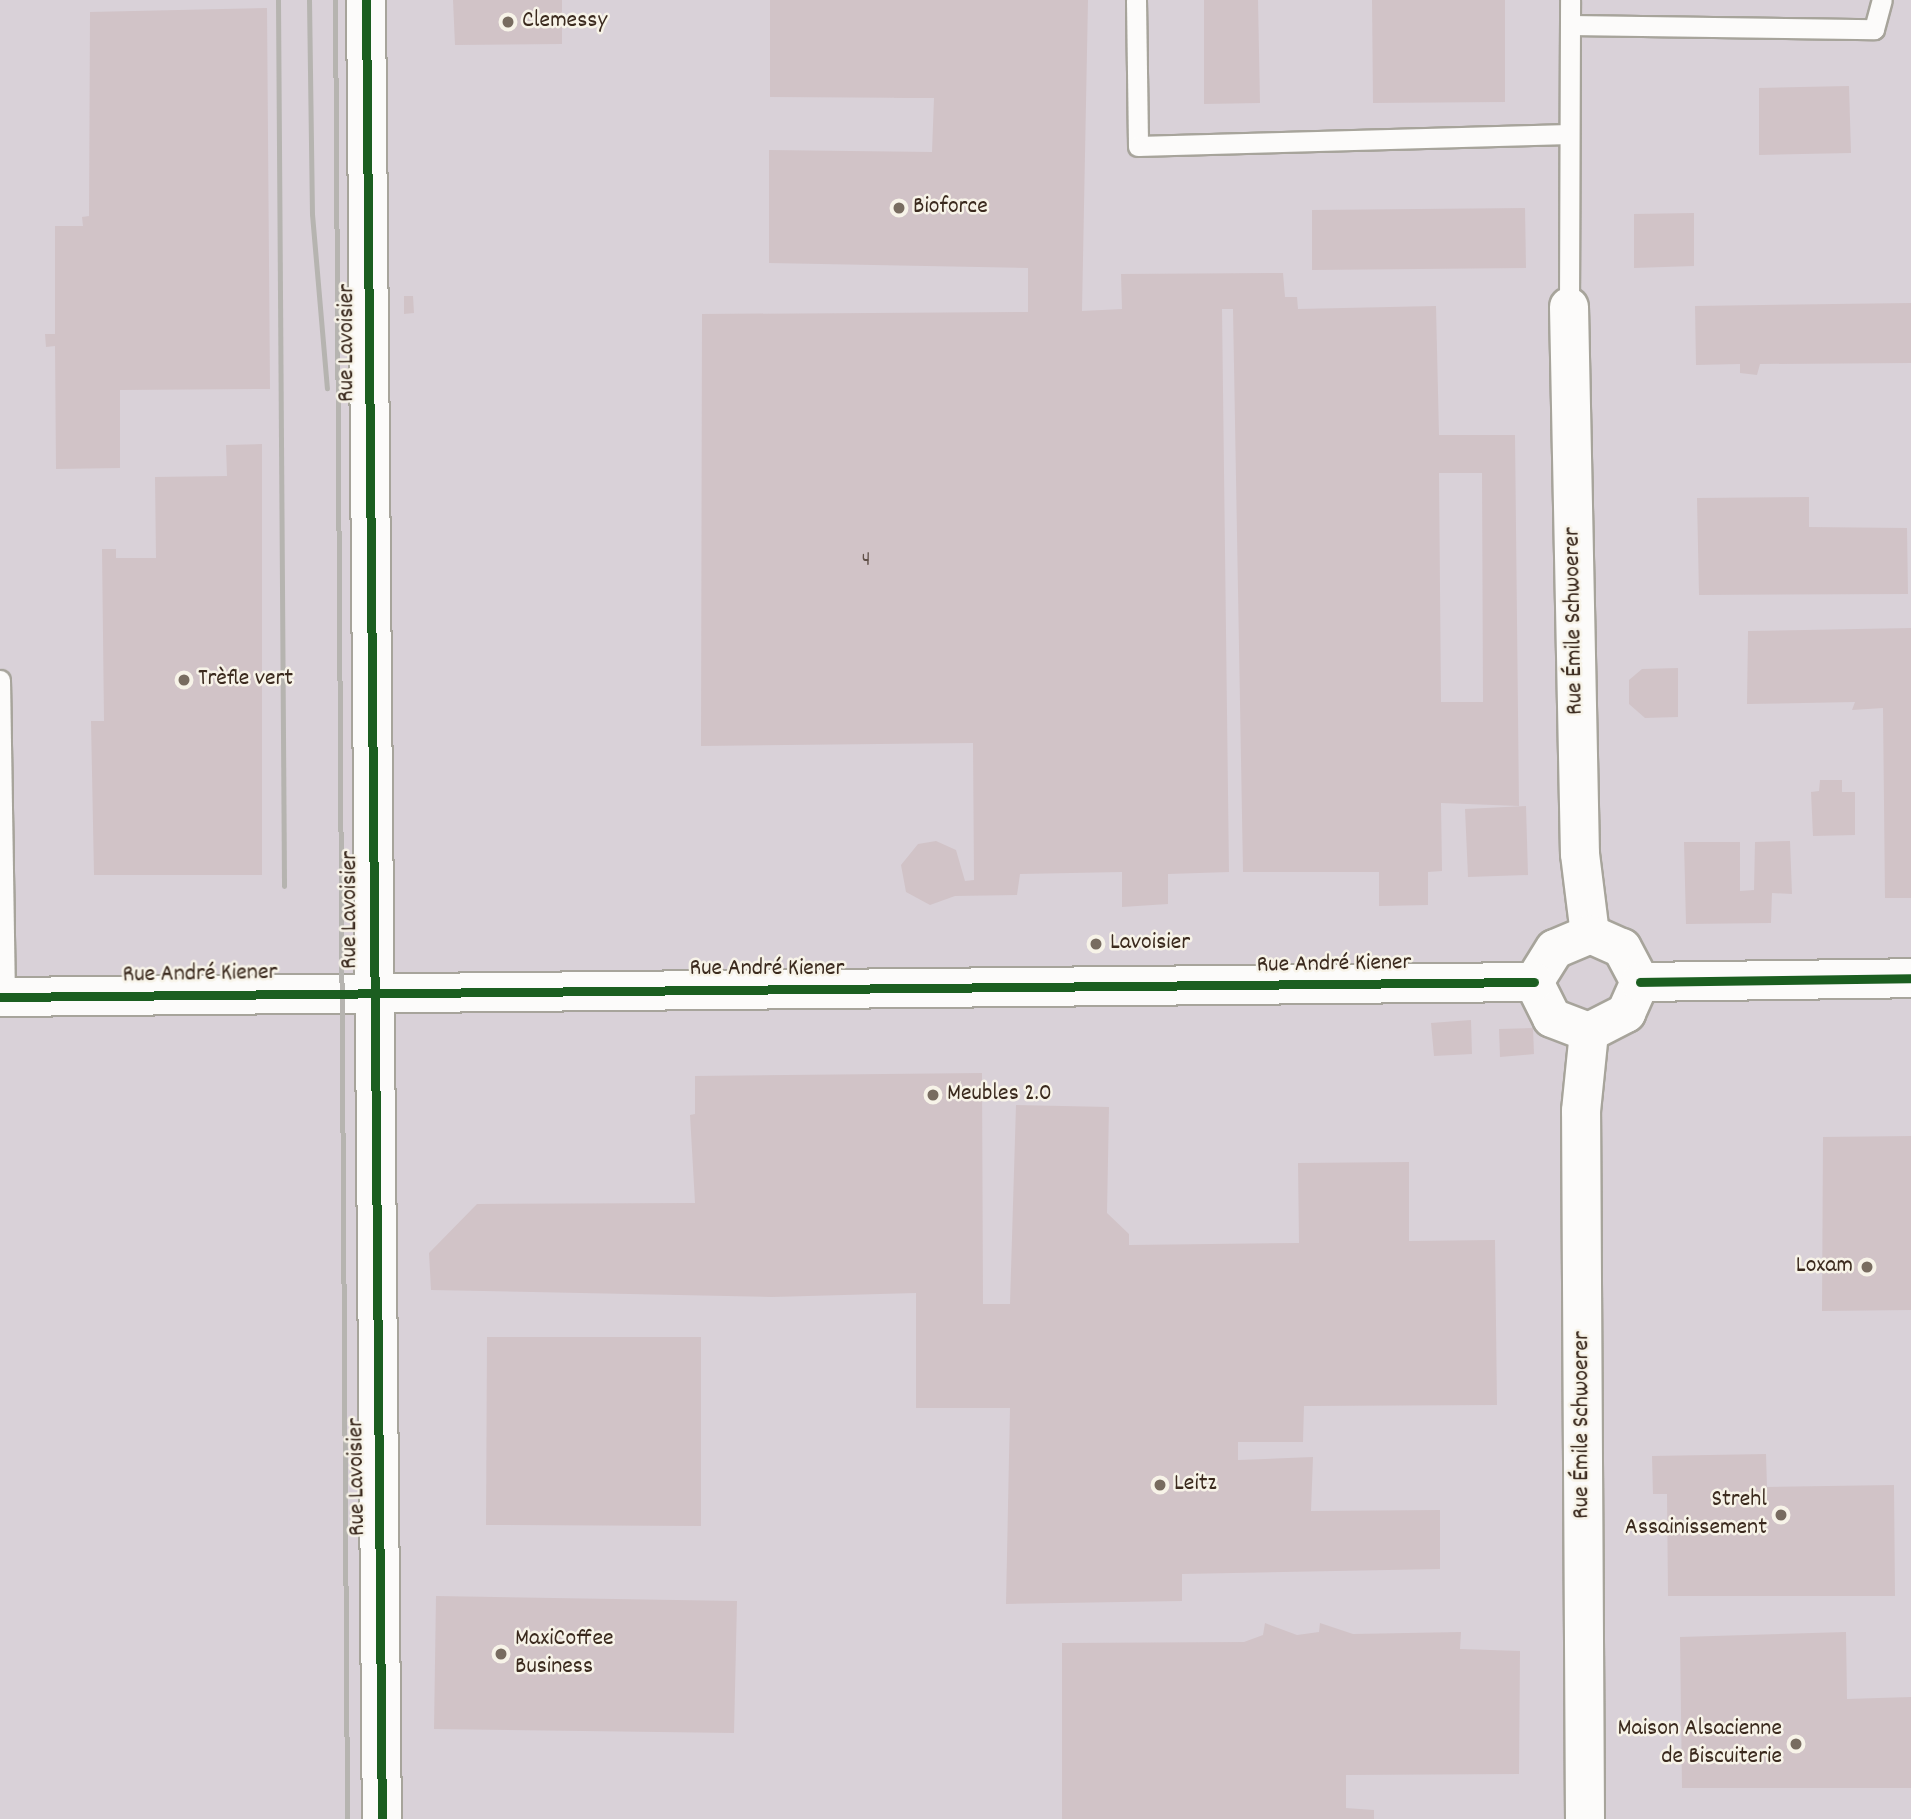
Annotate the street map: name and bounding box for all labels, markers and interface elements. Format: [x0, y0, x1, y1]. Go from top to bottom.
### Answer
place label: Clemessy [522, 8, 607, 36]
marker: Clemessy [500, 14, 516, 30]
place label: Bioforce [913, 194, 988, 222]
marker: Bioforce [891, 200, 907, 216]
street label: Rue Lavoisier [334, 284, 362, 402]
street label: Rue Émile Schwoerer [1559, 527, 1591, 715]
house number: 4 [862, 548, 870, 574]
place label: Trèfle vert [198, 666, 293, 694]
marker: Trèfle vert [176, 672, 192, 688]
street label: Rue Lavoisier [337, 851, 365, 969]
place label: Lavoisier [1110, 930, 1190, 958]
marker: Lavoisier [1088, 936, 1104, 952]
street label: Rue André Kiener [1256, 949, 1412, 981]
street label: Rue André Kiener [690, 956, 844, 984]
street label: Rue André Kiener [122, 959, 278, 991]
place label: Meubles 2.0 [947, 1081, 1052, 1109]
marker: Meubles 2.0 [925, 1087, 941, 1103]
place label: Loxam [1796, 1253, 1853, 1281]
marker: Loxam [1859, 1259, 1875, 1275]
street label: Rue Émile Schwoerer [1569, 1331, 1597, 1519]
street label: Rue Lavoisier [343, 1418, 373, 1536]
place label: Leitz [1174, 1471, 1217, 1499]
marker: Leitz [1152, 1477, 1168, 1493]
place label: Strehl Assainissement [1625, 1487, 1767, 1543]
marker: Strehl Assainissement [1773, 1507, 1789, 1523]
place label: MaxiCoffee Business [515, 1626, 614, 1682]
marker: MaxiCoffee Business [493, 1646, 509, 1662]
place label: Maison Alsacienne de Biscuiterie [1617, 1716, 1782, 1772]
marker: Maison Alsacienne de Biscuiterie [1788, 1736, 1804, 1752]

